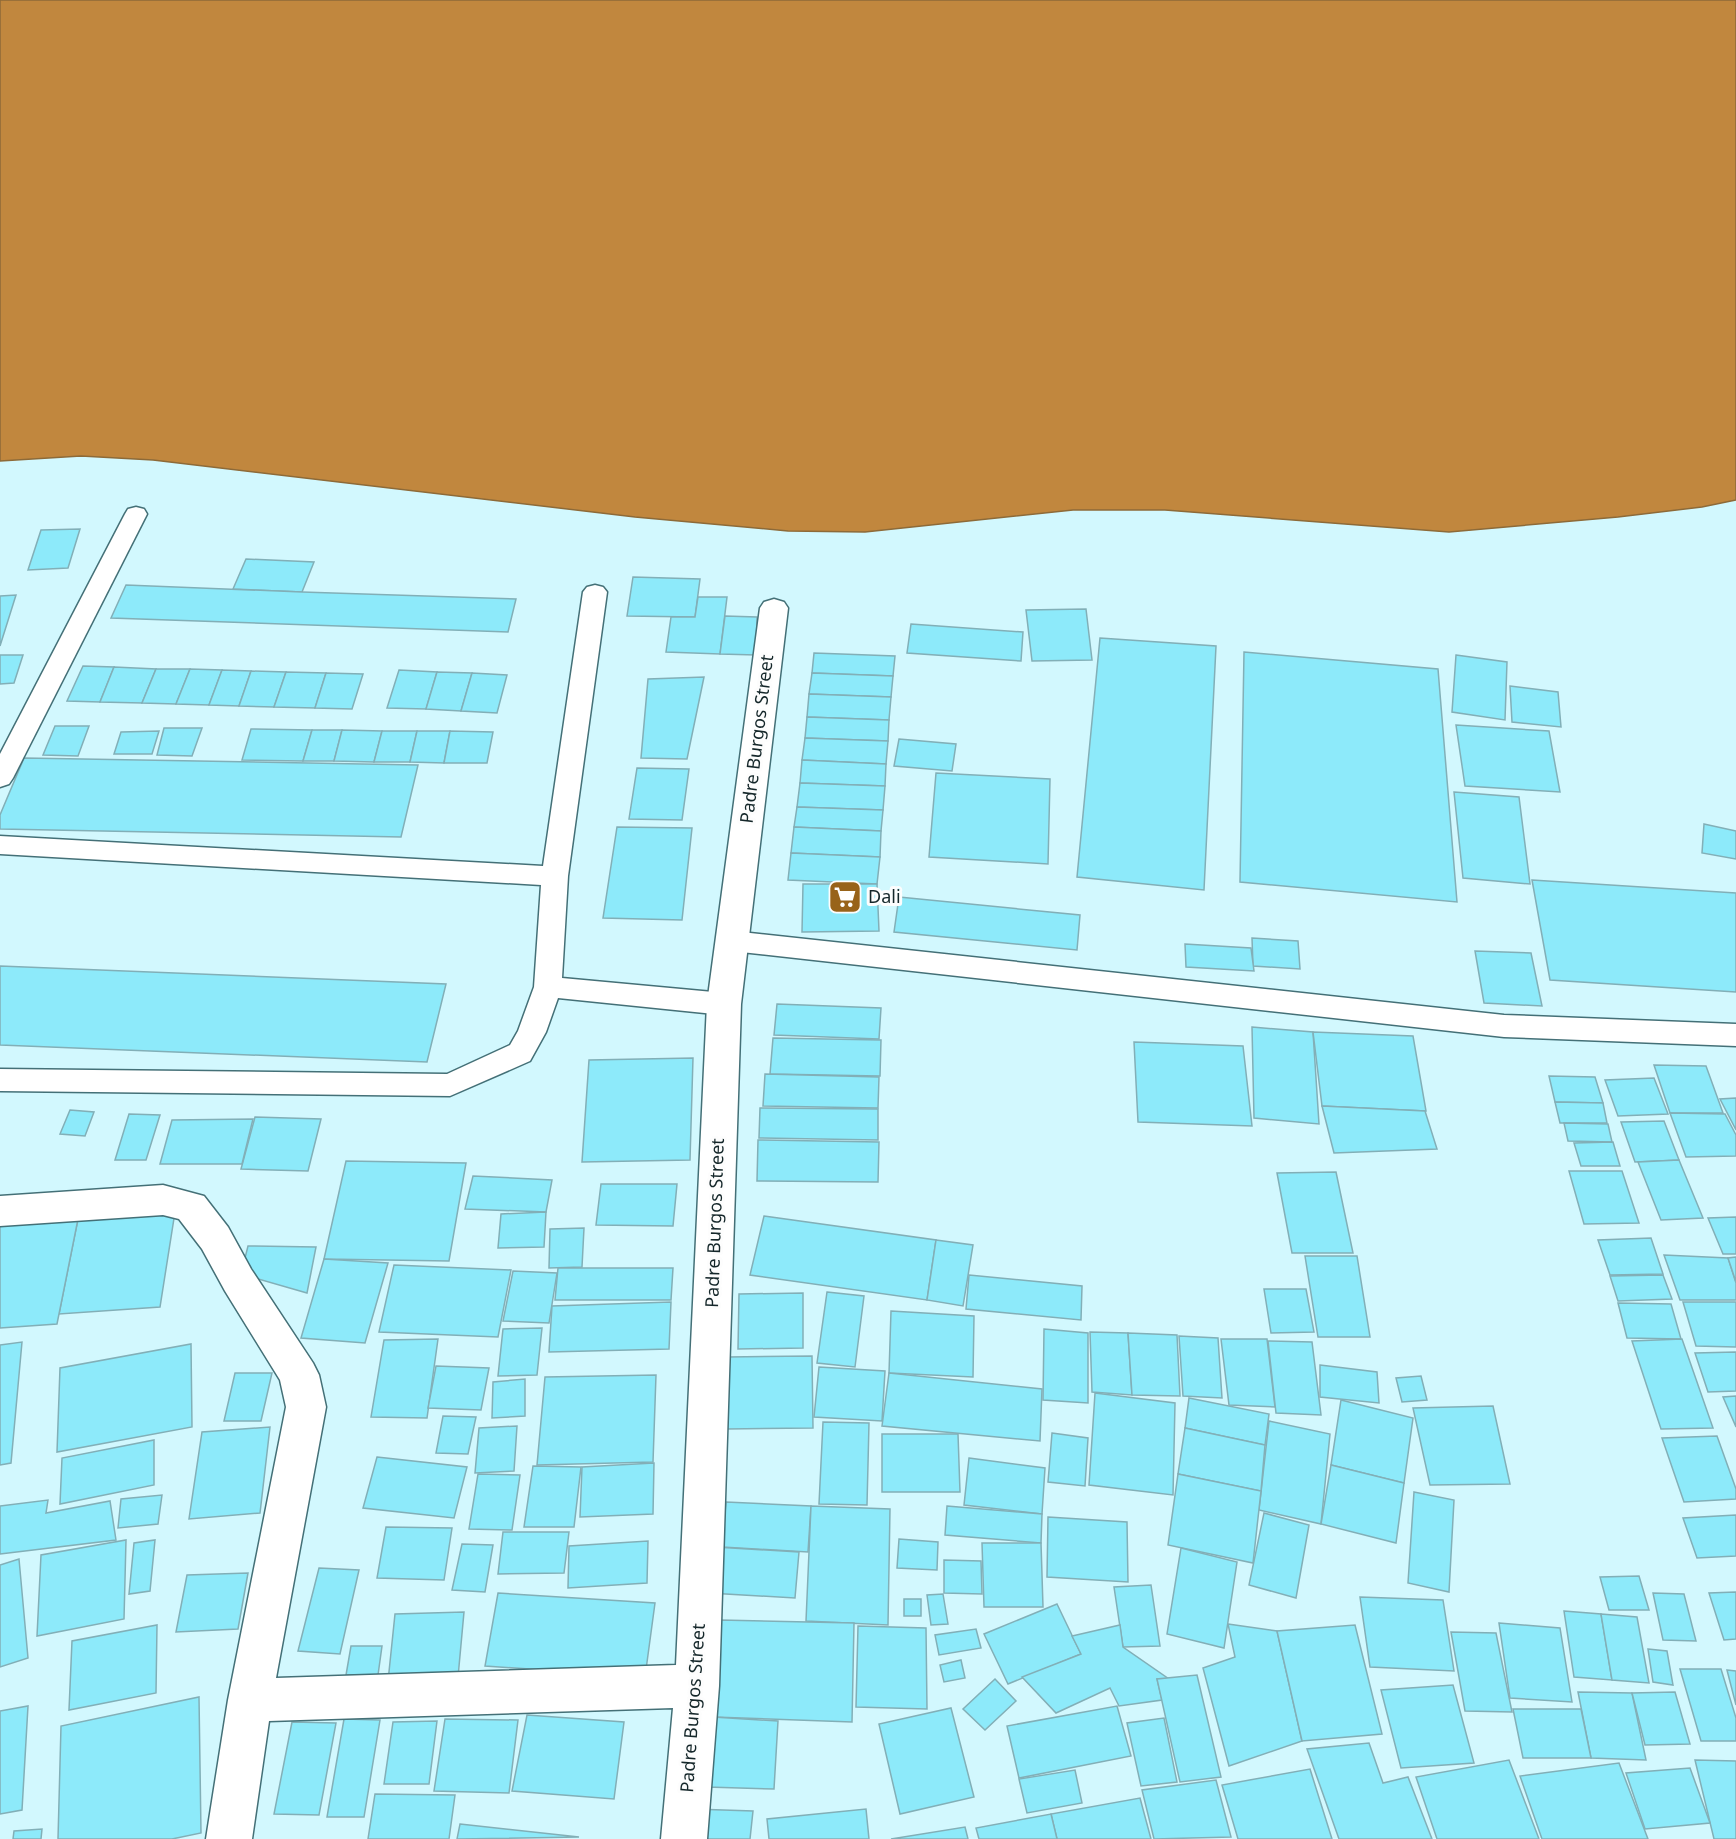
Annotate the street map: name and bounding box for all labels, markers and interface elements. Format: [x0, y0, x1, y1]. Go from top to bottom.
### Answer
street label: Padre Burgos Street [734, 653, 778, 824]
supermarket icon: Dali [827, 879, 863, 915]
place label: Dali [868, 884, 901, 908]
street label: Padre Burgos Street [699, 1137, 729, 1308]
street label: Padre Burgos Street [674, 1622, 710, 1793]

